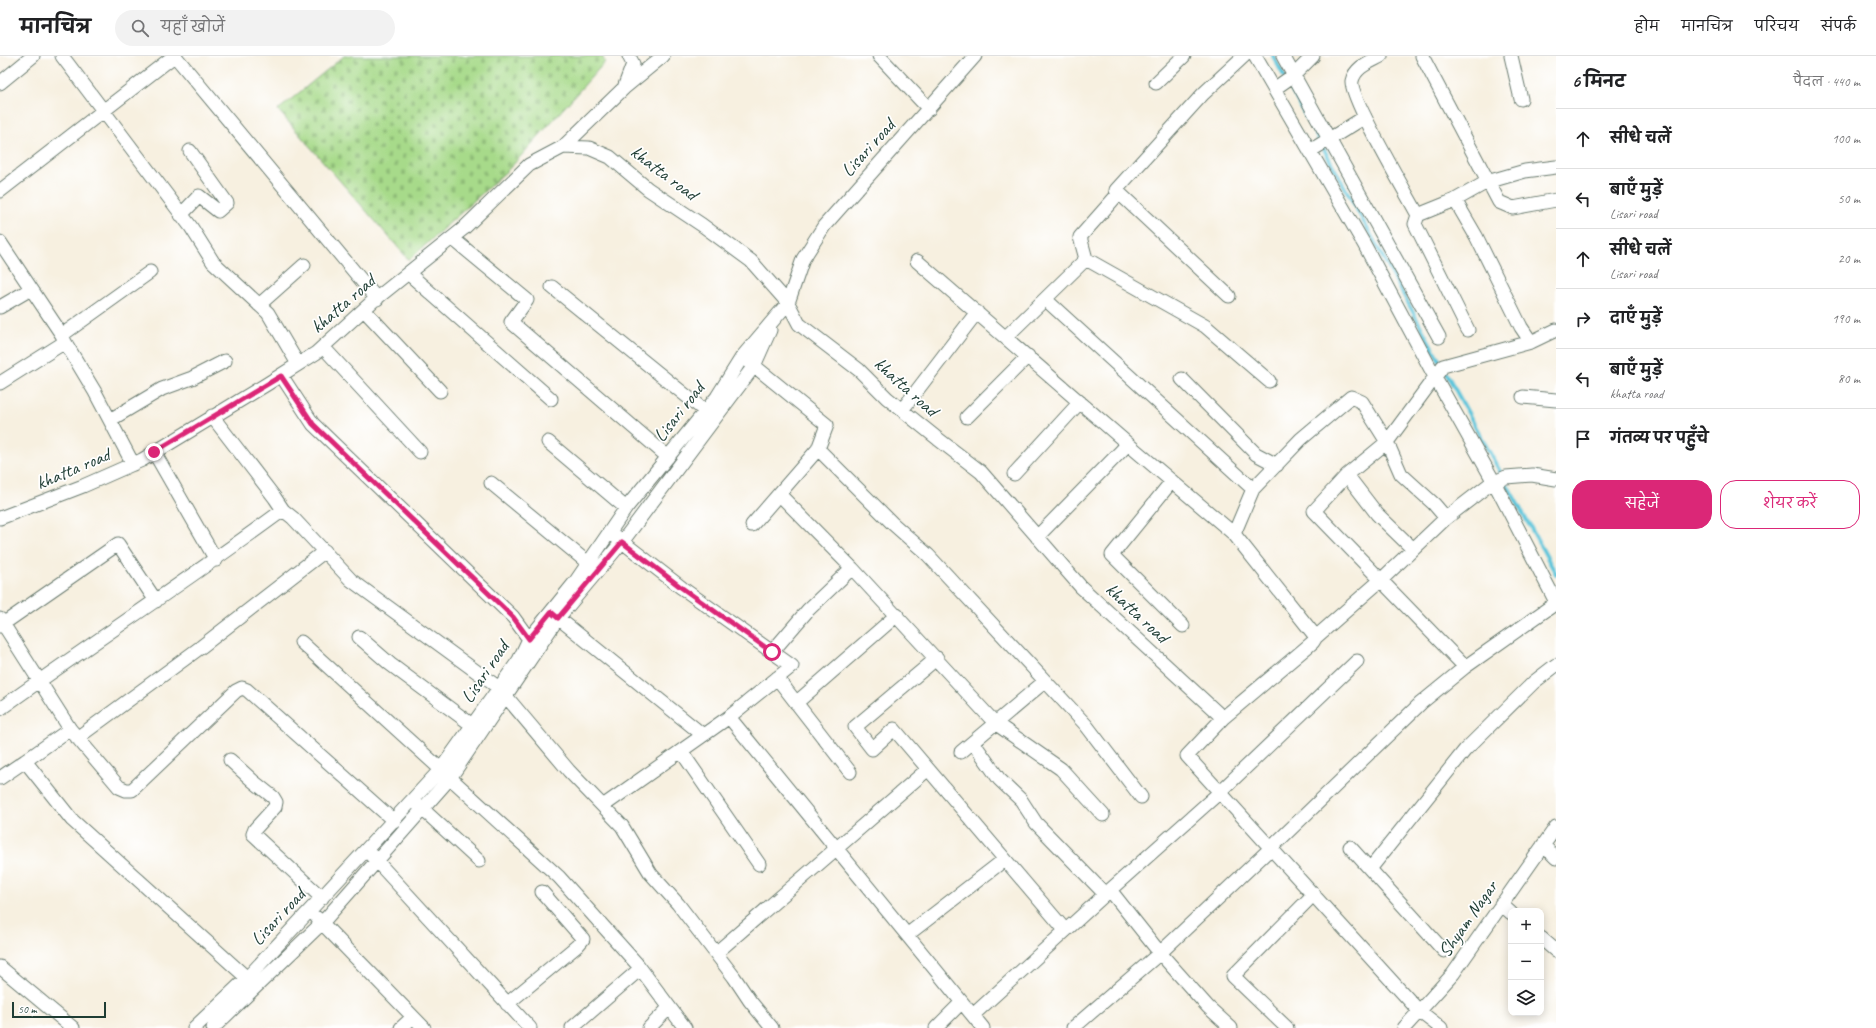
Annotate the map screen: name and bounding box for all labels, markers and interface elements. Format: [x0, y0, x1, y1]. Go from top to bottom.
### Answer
search box [115, 10, 395, 46]
text: मानचित्र [20, 15, 91, 39]
icon: search [129, 17, 151, 39]
text: यहाँ खोजें [161, 18, 225, 37]
text: होम [1635, 18, 1659, 35]
text: मानचित्र [1681, 18, 1733, 35]
text: परिचय [1755, 18, 1799, 35]
text: संपर्क [1821, 18, 1856, 35]
text: 6 मिनट [1572, 71, 1625, 92]
text: पैदल · 440 m [1793, 74, 1860, 90]
street label: Lisari road [836, 111, 903, 182]
icon: ahead [1572, 128, 1594, 150]
text: सीधे चलें [1610, 129, 1671, 148]
text: 100 m [1832, 131, 1860, 147]
street label: khatta road [626, 140, 704, 208]
text: बाएँ मुड़ें [1610, 181, 1662, 200]
icon: left [1572, 188, 1594, 210]
text: 50 m [1838, 191, 1860, 207]
text: Lisari road [1610, 206, 1658, 222]
text: सीधे चलें [1610, 241, 1671, 260]
icon: ahead [1572, 248, 1594, 270]
text: 20 m [1838, 251, 1860, 267]
text: Lisari road [1610, 266, 1658, 282]
street label: khatta road [306, 268, 382, 339]
icon: right [1572, 308, 1594, 330]
text: दाएँ मुड़ें [1610, 309, 1662, 328]
text: 190 m [1832, 311, 1860, 327]
street label: khatta road [869, 352, 945, 424]
text: बाएँ मुड़ें [1610, 361, 1662, 380]
icon: left [1572, 368, 1594, 390]
text: 80 m [1838, 371, 1860, 387]
street label: Lisari road [648, 374, 712, 447]
text: khatta road [1610, 386, 1663, 402]
icon: arrive [1572, 428, 1594, 450]
text: गंतव्य पर पहुँचे [1610, 429, 1708, 448]
street label: khatta road [32, 442, 116, 495]
route end [145, 443, 163, 461]
button: सहेजें [1572, 480, 1712, 529]
button: शेयर करें [1720, 480, 1860, 529]
street label: khatta road [1100, 578, 1176, 650]
street label: Lisari road [456, 634, 516, 708]
route start [763, 643, 781, 661]
street label: Shyam Nagar [1433, 875, 1504, 962]
street label: Lisari road [246, 881, 313, 951]
map controls [1508, 908, 1544, 1016]
button: + [1508, 908, 1544, 944]
button: − [1508, 944, 1544, 980]
button: layers [1508, 980, 1544, 1016]
scale bar [12, 1000, 106, 1019]
text: 50 m [18, 1002, 37, 1016]

